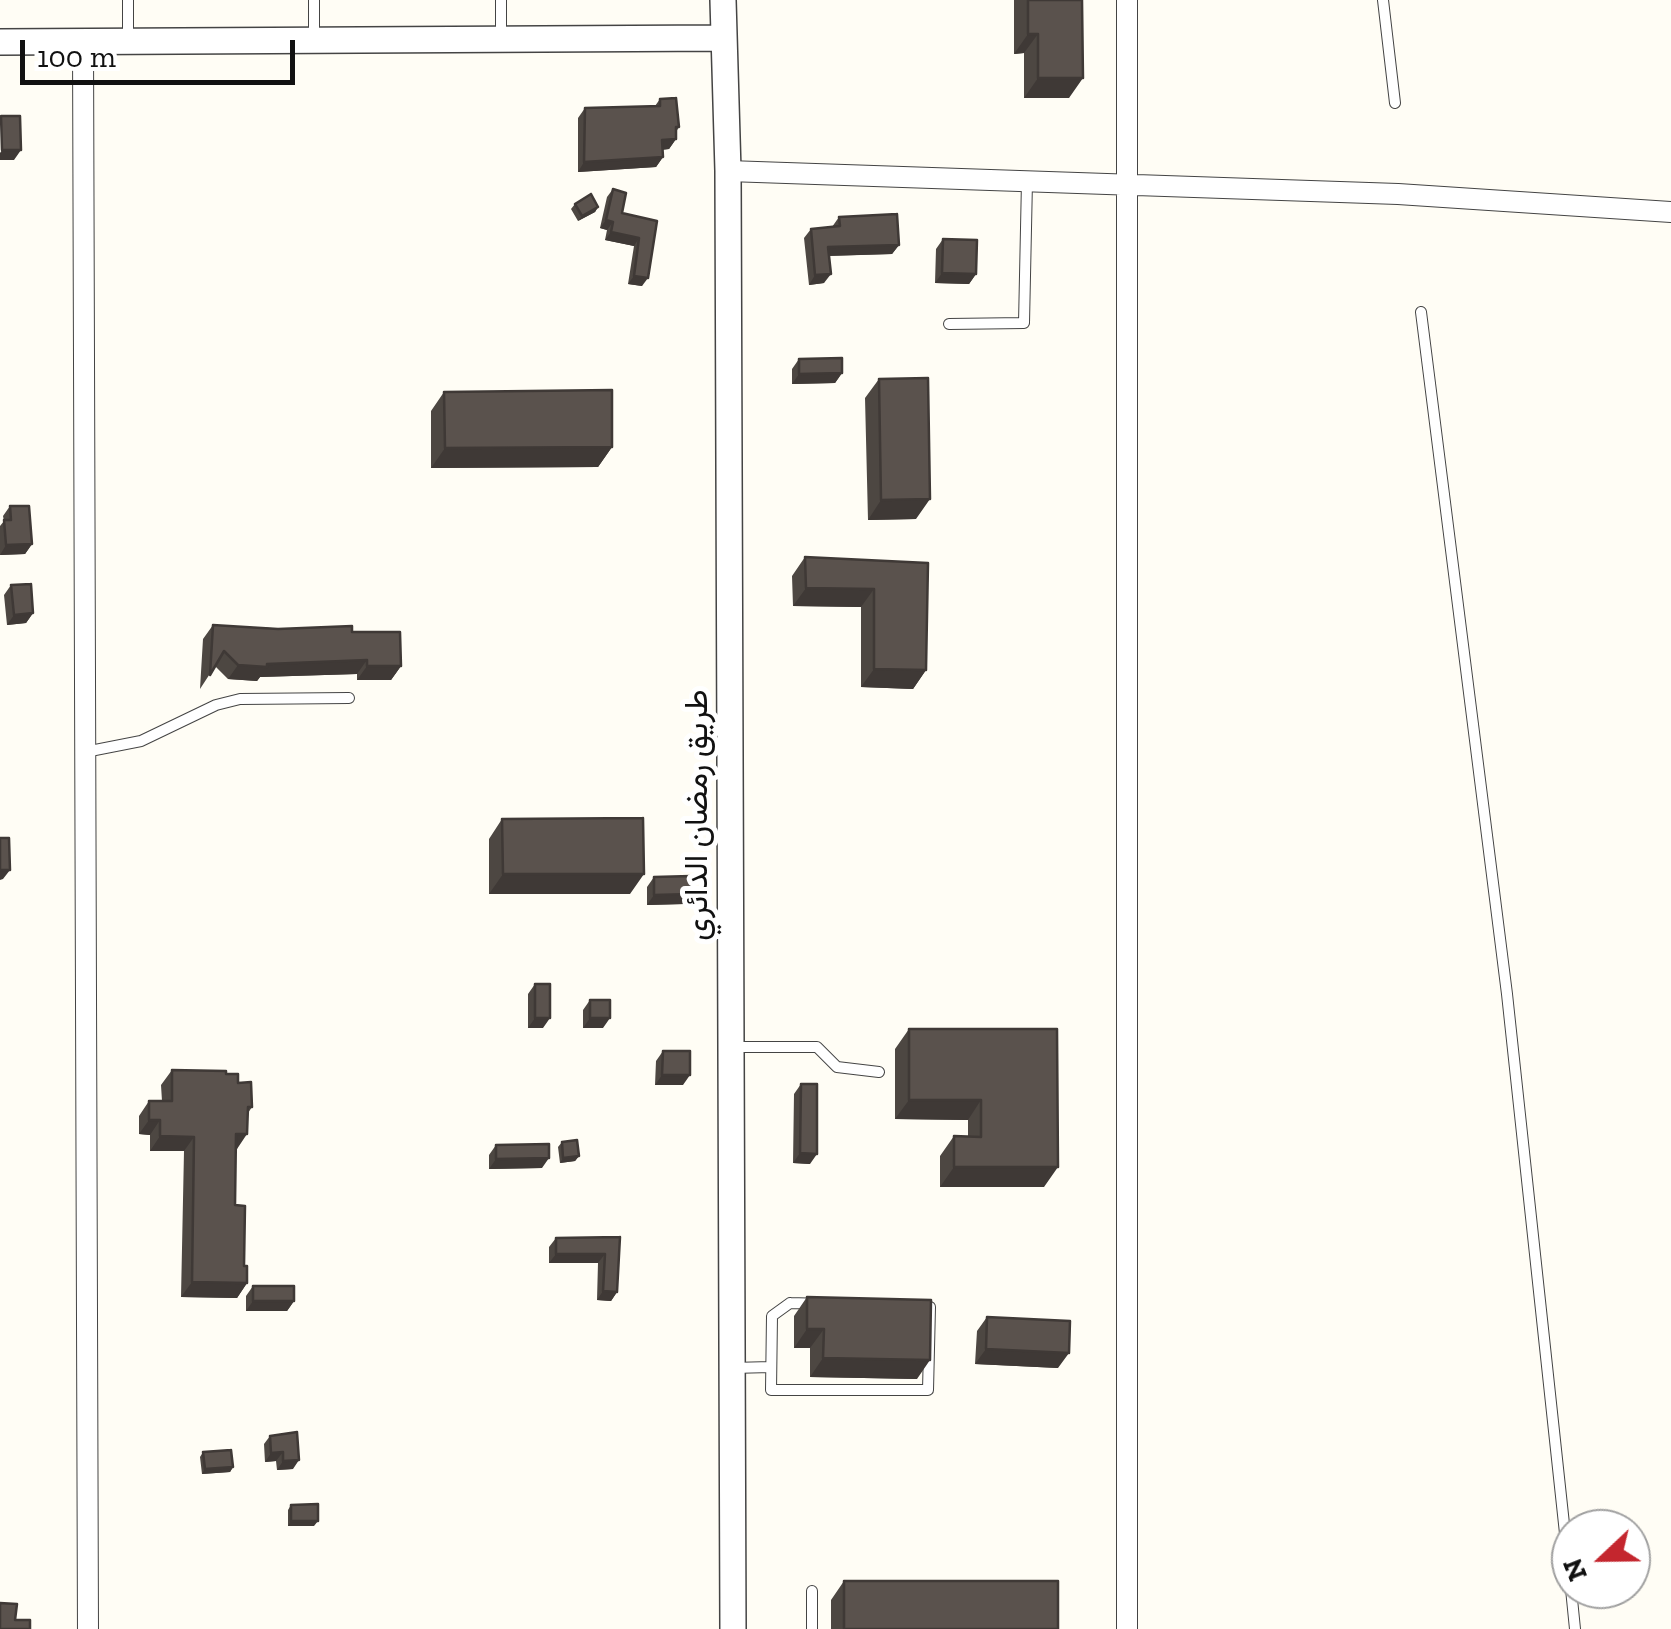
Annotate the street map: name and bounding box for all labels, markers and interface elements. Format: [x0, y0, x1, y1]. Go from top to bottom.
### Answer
scale bar [25, 20, 300, 82]
text: 100 m [37, 39, 116, 75]
street label: طريق رمضان الدائري [679, 689, 717, 941]
north arrow [1551, 1509, 1651, 1609]
text: N [1555, 1554, 1594, 1586]

